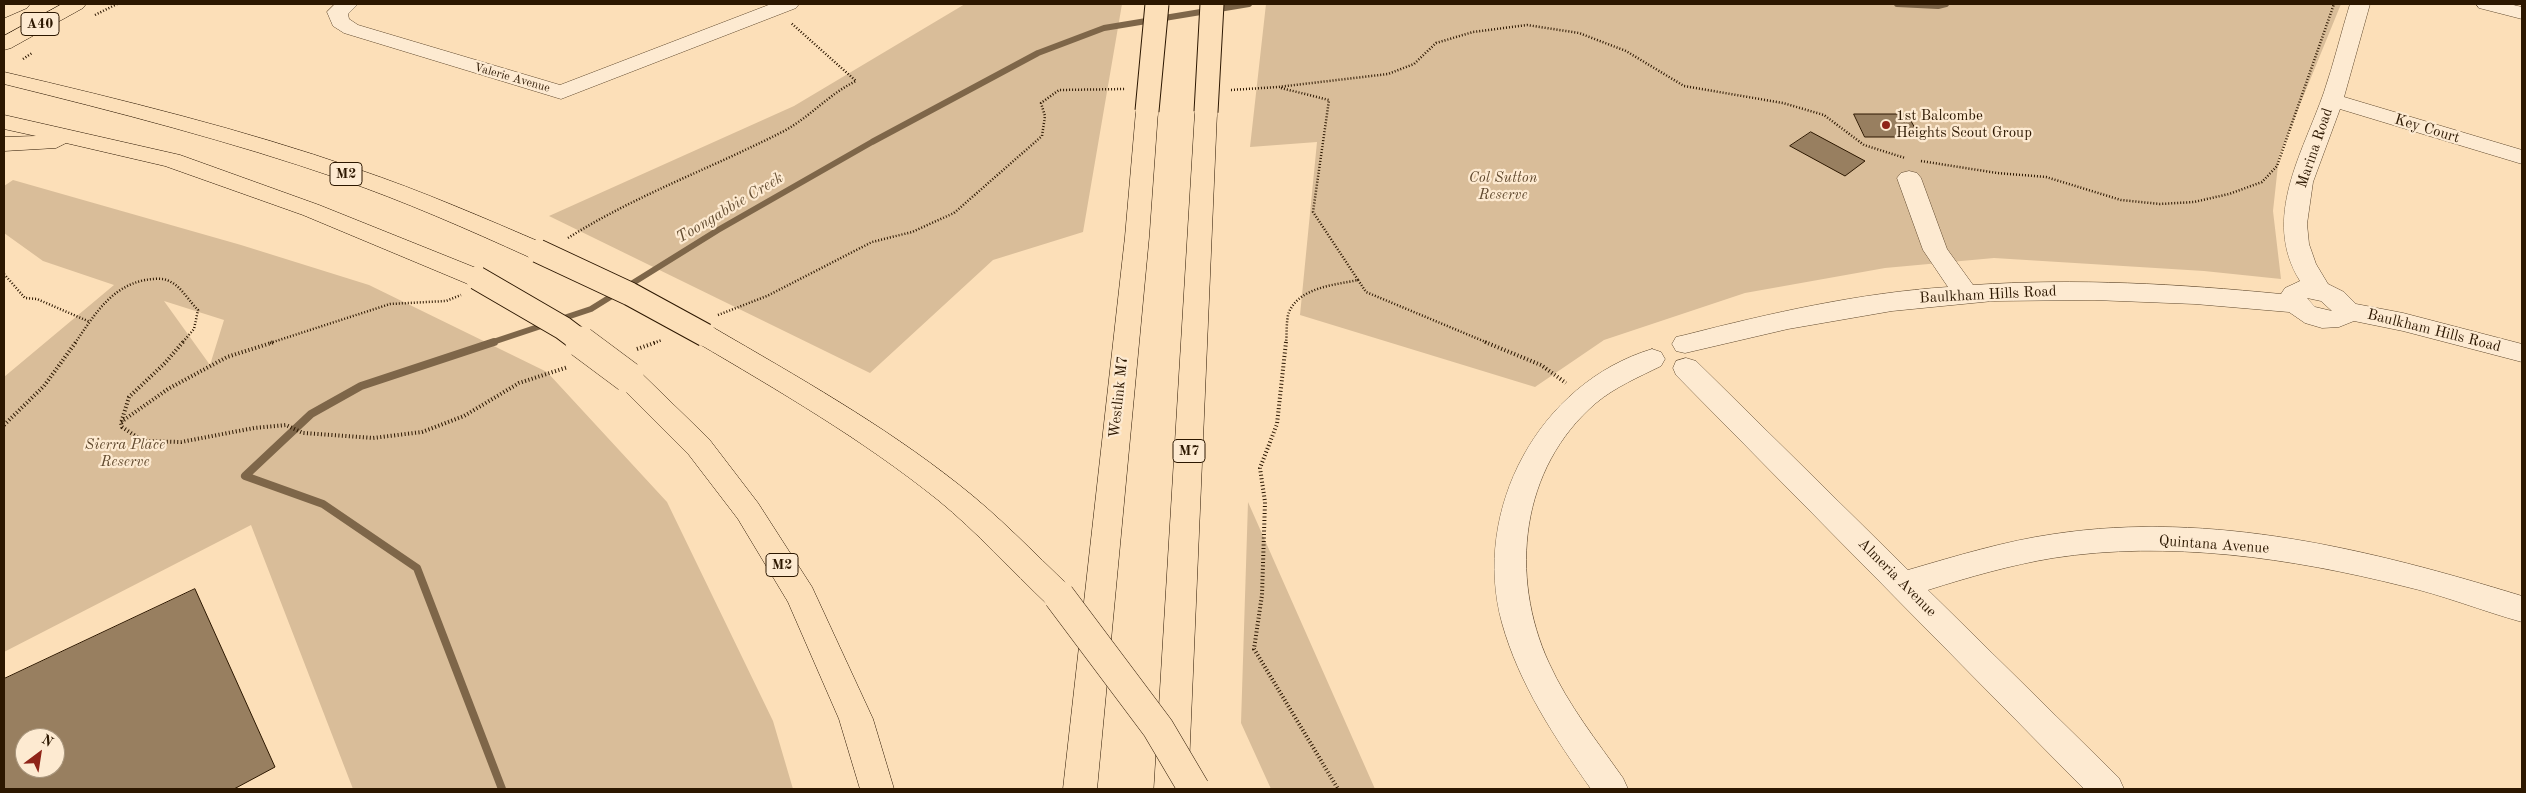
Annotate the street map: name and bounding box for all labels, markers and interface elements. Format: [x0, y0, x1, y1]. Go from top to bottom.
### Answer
road number: A40 [21, 12, 59, 36]
street label: Valerie Avenue [472, 60, 552, 96]
street label: Marina Road [2293, 106, 2337, 190]
place label: 1st Balcombe Heights Scout Group [1896, 107, 2032, 142]
street label: Key Court [2392, 111, 2462, 147]
marker: 1st Balcombe Heights Scout Group [1880, 119, 1892, 131]
road number: M2 [330, 162, 362, 185]
water label: Toongabbie Creek [673, 168, 787, 248]
park label: Col Sutton Reserve [1469, 169, 1537, 204]
street label: Baulkham Hills Road [1919, 282, 2057, 308]
street label: Baulkham Hills Road [2365, 306, 2503, 356]
street label: Westlink M7 [1106, 355, 1132, 439]
park label: Sierra Place Reserve [85, 436, 165, 471]
road number: M7 [1173, 440, 1205, 462]
street label: Quintana Avenue [2158, 532, 2270, 558]
street label: Almeria Avenue [1854, 535, 1940, 621]
road number: M2 [766, 554, 798, 576]
north arrow [15, 728, 65, 778]
text: N [39, 732, 55, 750]

